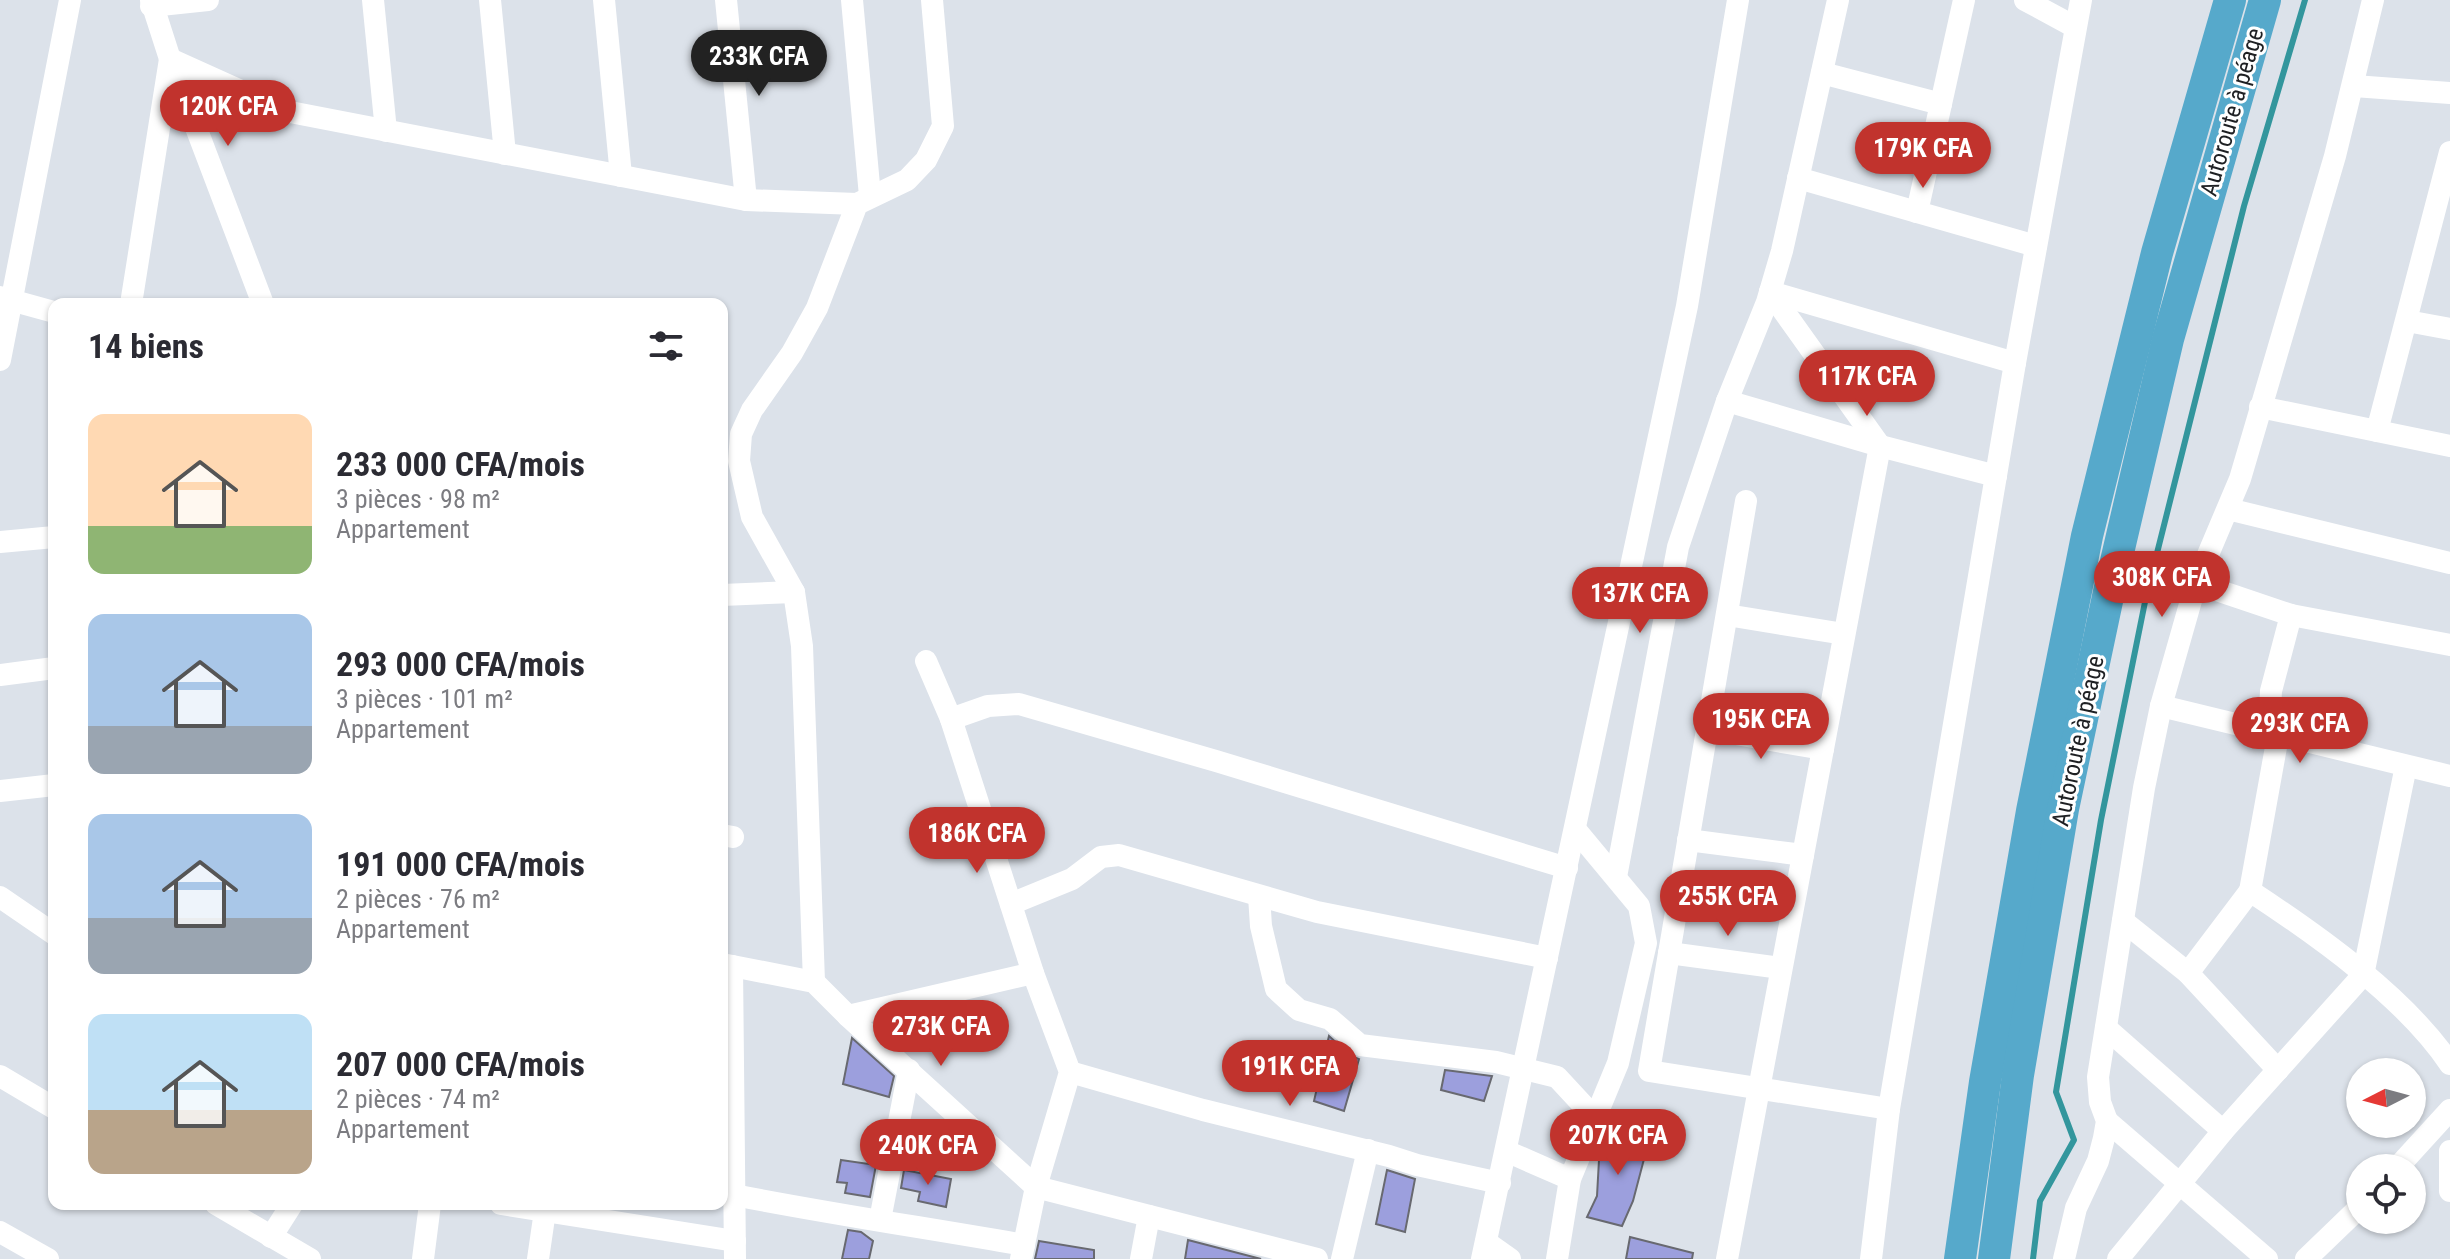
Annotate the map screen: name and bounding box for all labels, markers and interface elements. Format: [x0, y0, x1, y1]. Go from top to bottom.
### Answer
street label: Autoroute à péage [2195, 25, 2269, 199]
pin: 233K CFA [676, 30, 842, 98]
text: 233K CFA [709, 41, 809, 71]
pin: 120K CFA [145, 80, 311, 148]
text: 120K CFA [178, 91, 278, 121]
pin: 179K CFA [1840, 122, 2006, 190]
text: 179K CFA [1873, 133, 1973, 163]
icon: filters [644, 324, 688, 368]
text: 14 biens [88, 326, 204, 366]
pin: 117K CFA [1784, 350, 1950, 418]
text: 117K CFA [1817, 361, 1917, 391]
text: 233 000 CFA/mois [336, 444, 585, 484]
icon: home [152, 446, 248, 542]
text: 3 pièces · 98 m² [336, 484, 500, 514]
text: Appartement [336, 514, 470, 544]
pin: 308K CFA [2079, 551, 2245, 619]
text: 308K CFA [2112, 562, 2212, 592]
pin: 137K CFA [1557, 567, 1723, 635]
text: 137K CFA [1590, 578, 1690, 608]
text: 293 000 CFA/mois [336, 644, 585, 684]
icon: home [152, 646, 248, 742]
street label: Autoroute à péage [2046, 653, 2110, 829]
text: 3 pièces · 101 m² [336, 684, 513, 714]
pin: 195K CFA [1678, 693, 1844, 761]
pin: 293K CFA [2217, 697, 2383, 765]
text: 195K CFA [1711, 704, 1811, 734]
text: 293K CFA [2250, 708, 2350, 738]
text: Appartement [336, 714, 470, 744]
pin: 186K CFA [894, 807, 1060, 875]
text: 186K CFA [927, 818, 1027, 848]
text: 191 000 CFA/mois [336, 844, 585, 884]
icon: home [152, 846, 248, 942]
pin: 255K CFA [1645, 870, 1811, 938]
text: 255K CFA [1678, 881, 1778, 911]
text: 2 pièces · 76 m² [336, 884, 500, 914]
text: Appartement [336, 914, 470, 944]
pin: 273K CFA [858, 1000, 1024, 1068]
text: 273K CFA [891, 1011, 991, 1041]
pin: 191K CFA [1207, 1040, 1373, 1108]
text: 207 000 CFA/mois [336, 1044, 585, 1084]
icon: home [152, 1046, 248, 1142]
text: 191K CFA [1240, 1051, 1340, 1081]
north arrow [2346, 1058, 2426, 1138]
map controls [2346, 1058, 2426, 1234]
text: 2 pièces · 74 m² [336, 1084, 500, 1114]
pin: 207K CFA [1535, 1109, 1701, 1177]
text: Appartement [336, 1114, 470, 1144]
pin: 240K CFA [845, 1119, 1011, 1187]
text: 207K CFA [1568, 1120, 1668, 1150]
text: 240K CFA [878, 1130, 978, 1160]
button: locate [2346, 1154, 2426, 1234]

